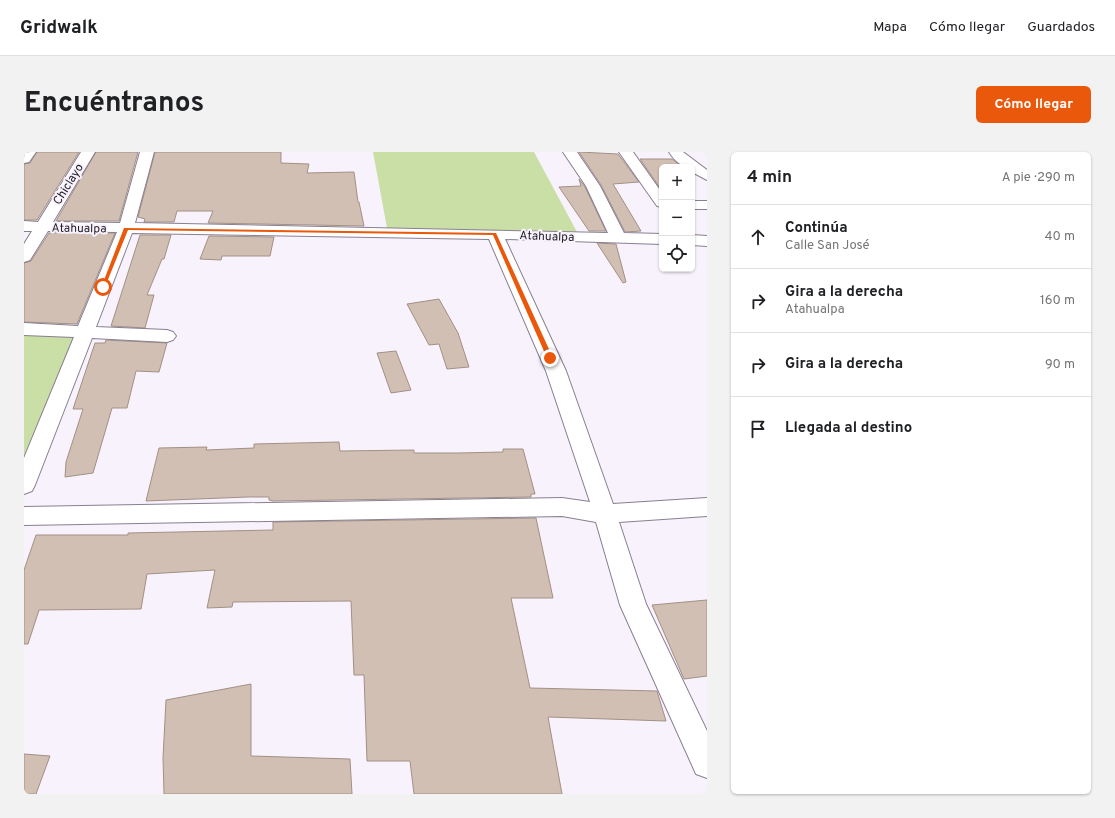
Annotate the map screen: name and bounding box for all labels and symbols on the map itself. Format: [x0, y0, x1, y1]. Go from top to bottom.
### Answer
street label: Chiclayo [50, 161, 88, 208]
street label: Atahualpa [51, 221, 107, 237]
street label: Atahualpa [519, 228, 575, 246]
route start [94, 278, 112, 296]
route end [541, 349, 559, 367]

